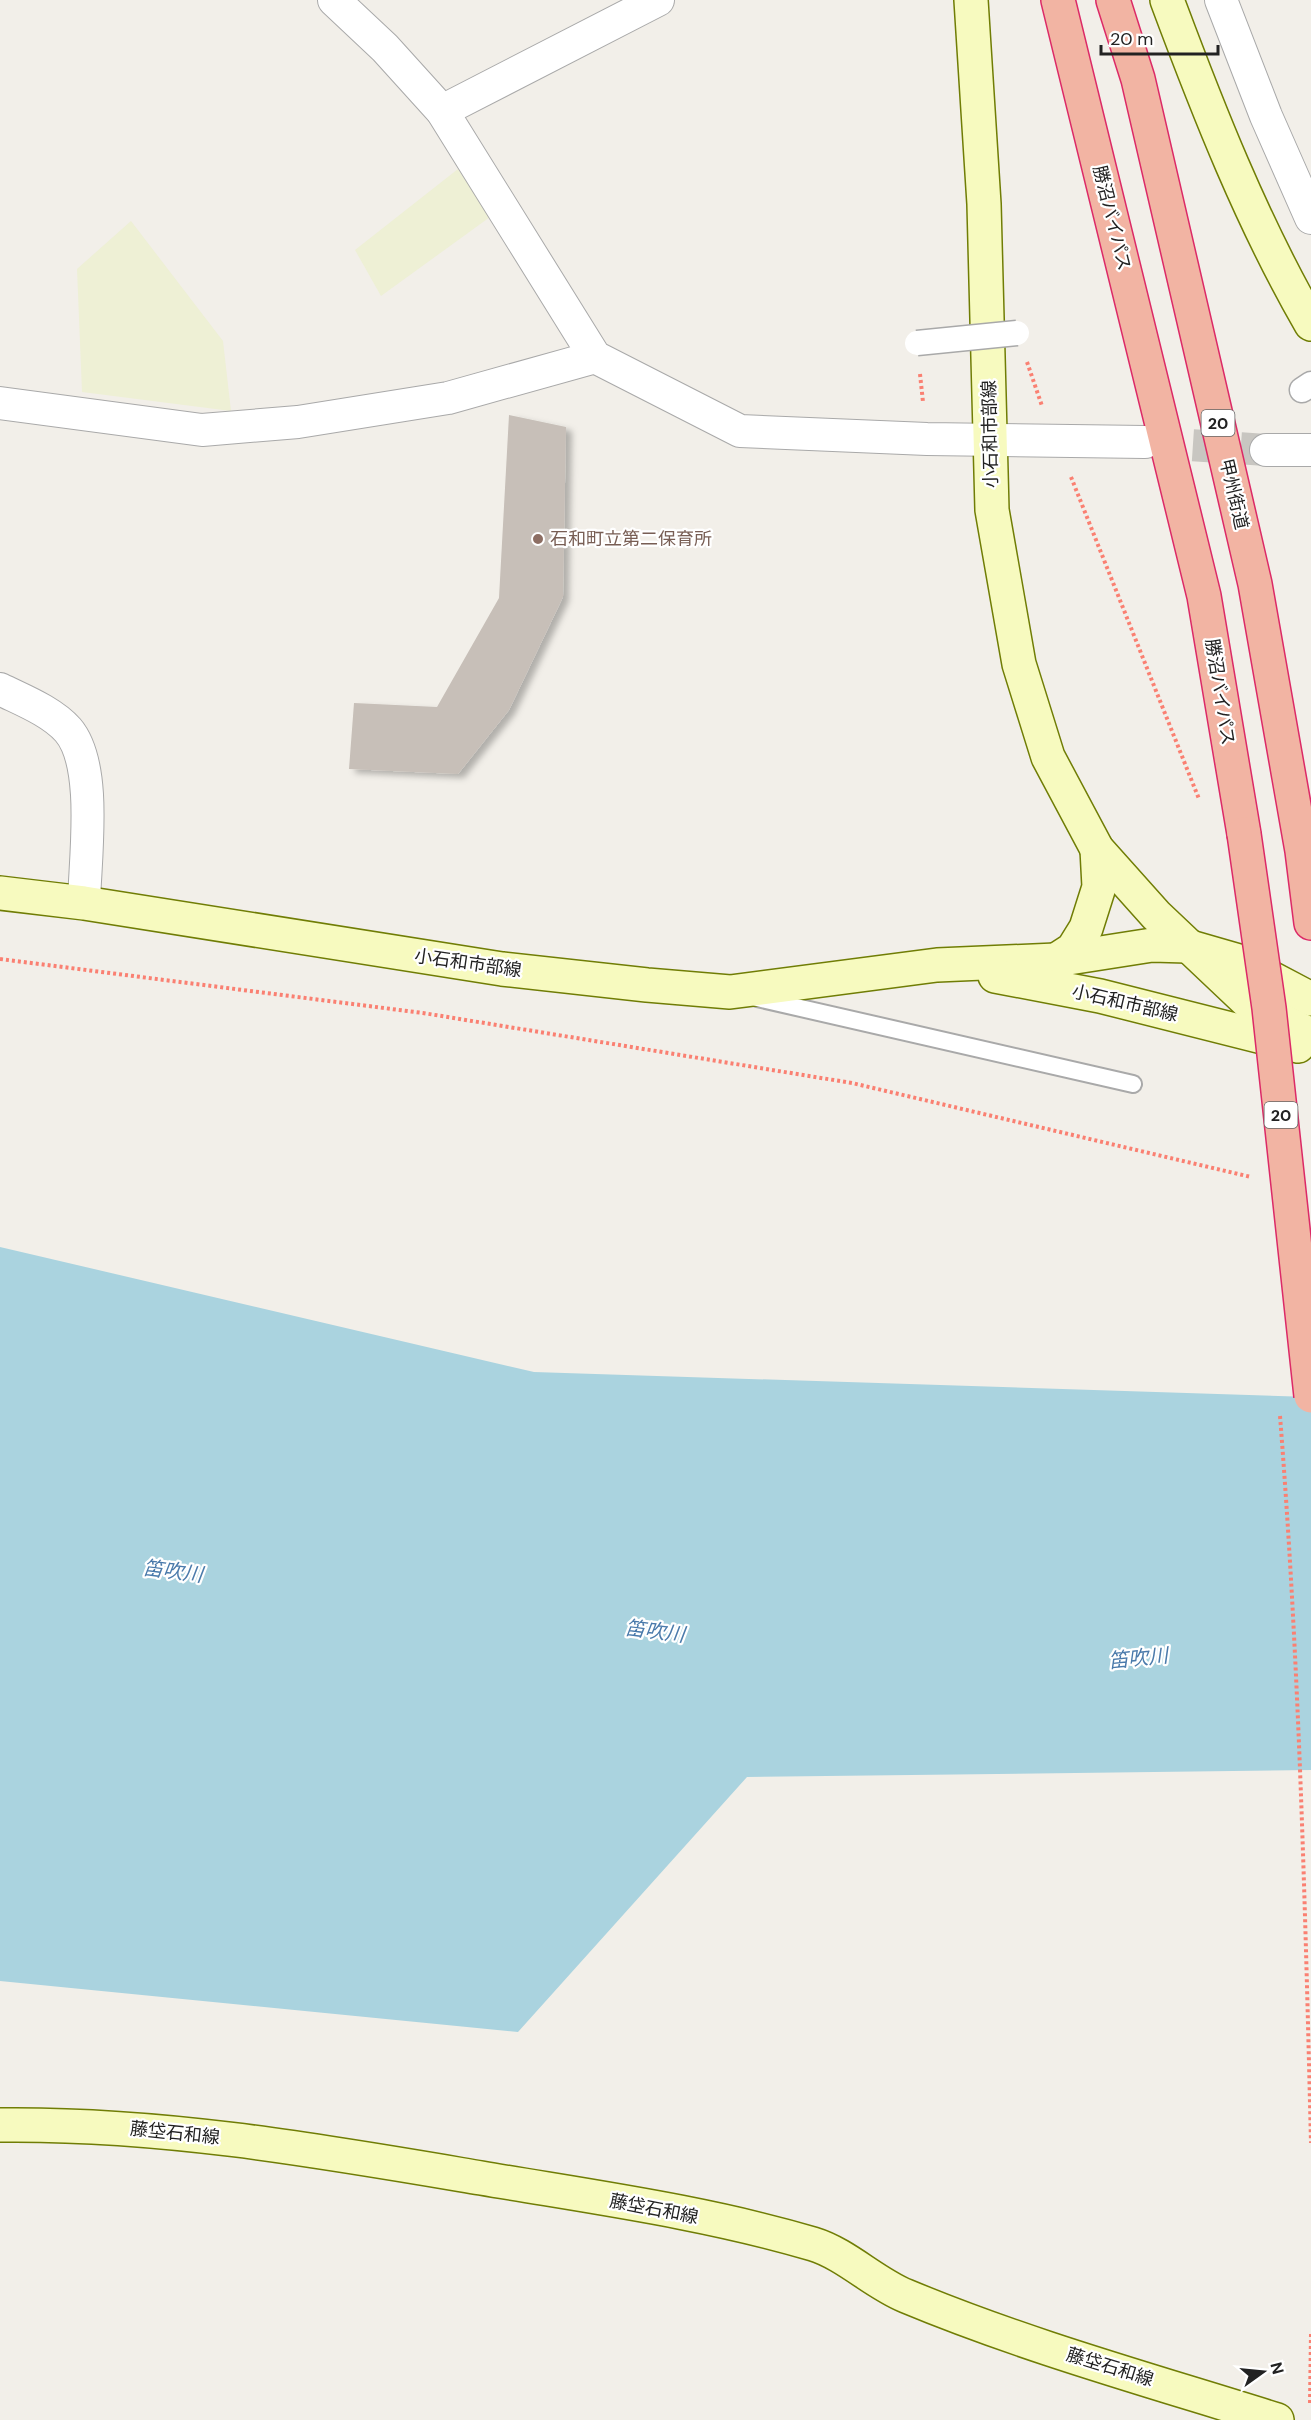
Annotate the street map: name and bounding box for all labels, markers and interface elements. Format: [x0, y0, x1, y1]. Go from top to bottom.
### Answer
scale bar [1101, 18, 1218, 56]
text: 20 m [1110, 27, 1153, 51]
street label: 勝沼バイパス [1087, 163, 1137, 273]
street label: 小石和市部線 [977, 380, 1003, 488]
road number: 20 [1202, 410, 1234, 436]
street label: 甲州街道 [1214, 456, 1254, 532]
place label: 石和町立第二保育所 [550, 527, 712, 551]
marker: 石和町立第二保育所 [531, 532, 545, 546]
street label: 勝沼バイパス [1200, 637, 1240, 747]
street label: 小石和市部線 [413, 944, 523, 982]
street label: 小石和市部線 [1070, 979, 1180, 1027]
road number: 20 [1264, 1102, 1298, 1128]
water label: 笛吹川 [142, 1554, 206, 1588]
water label: 笛吹川 [624, 1614, 688, 1648]
water label: 笛吹川 [1107, 1642, 1171, 1674]
street label: 藤垈石和線 [129, 2116, 221, 2150]
street label: 藤垈石和線 [608, 2189, 700, 2229]
street label: 藤垈石和線 [1063, 2342, 1157, 2392]
north arrow [1233, 2342, 1293, 2402]
text: N [1265, 2360, 1289, 2377]

